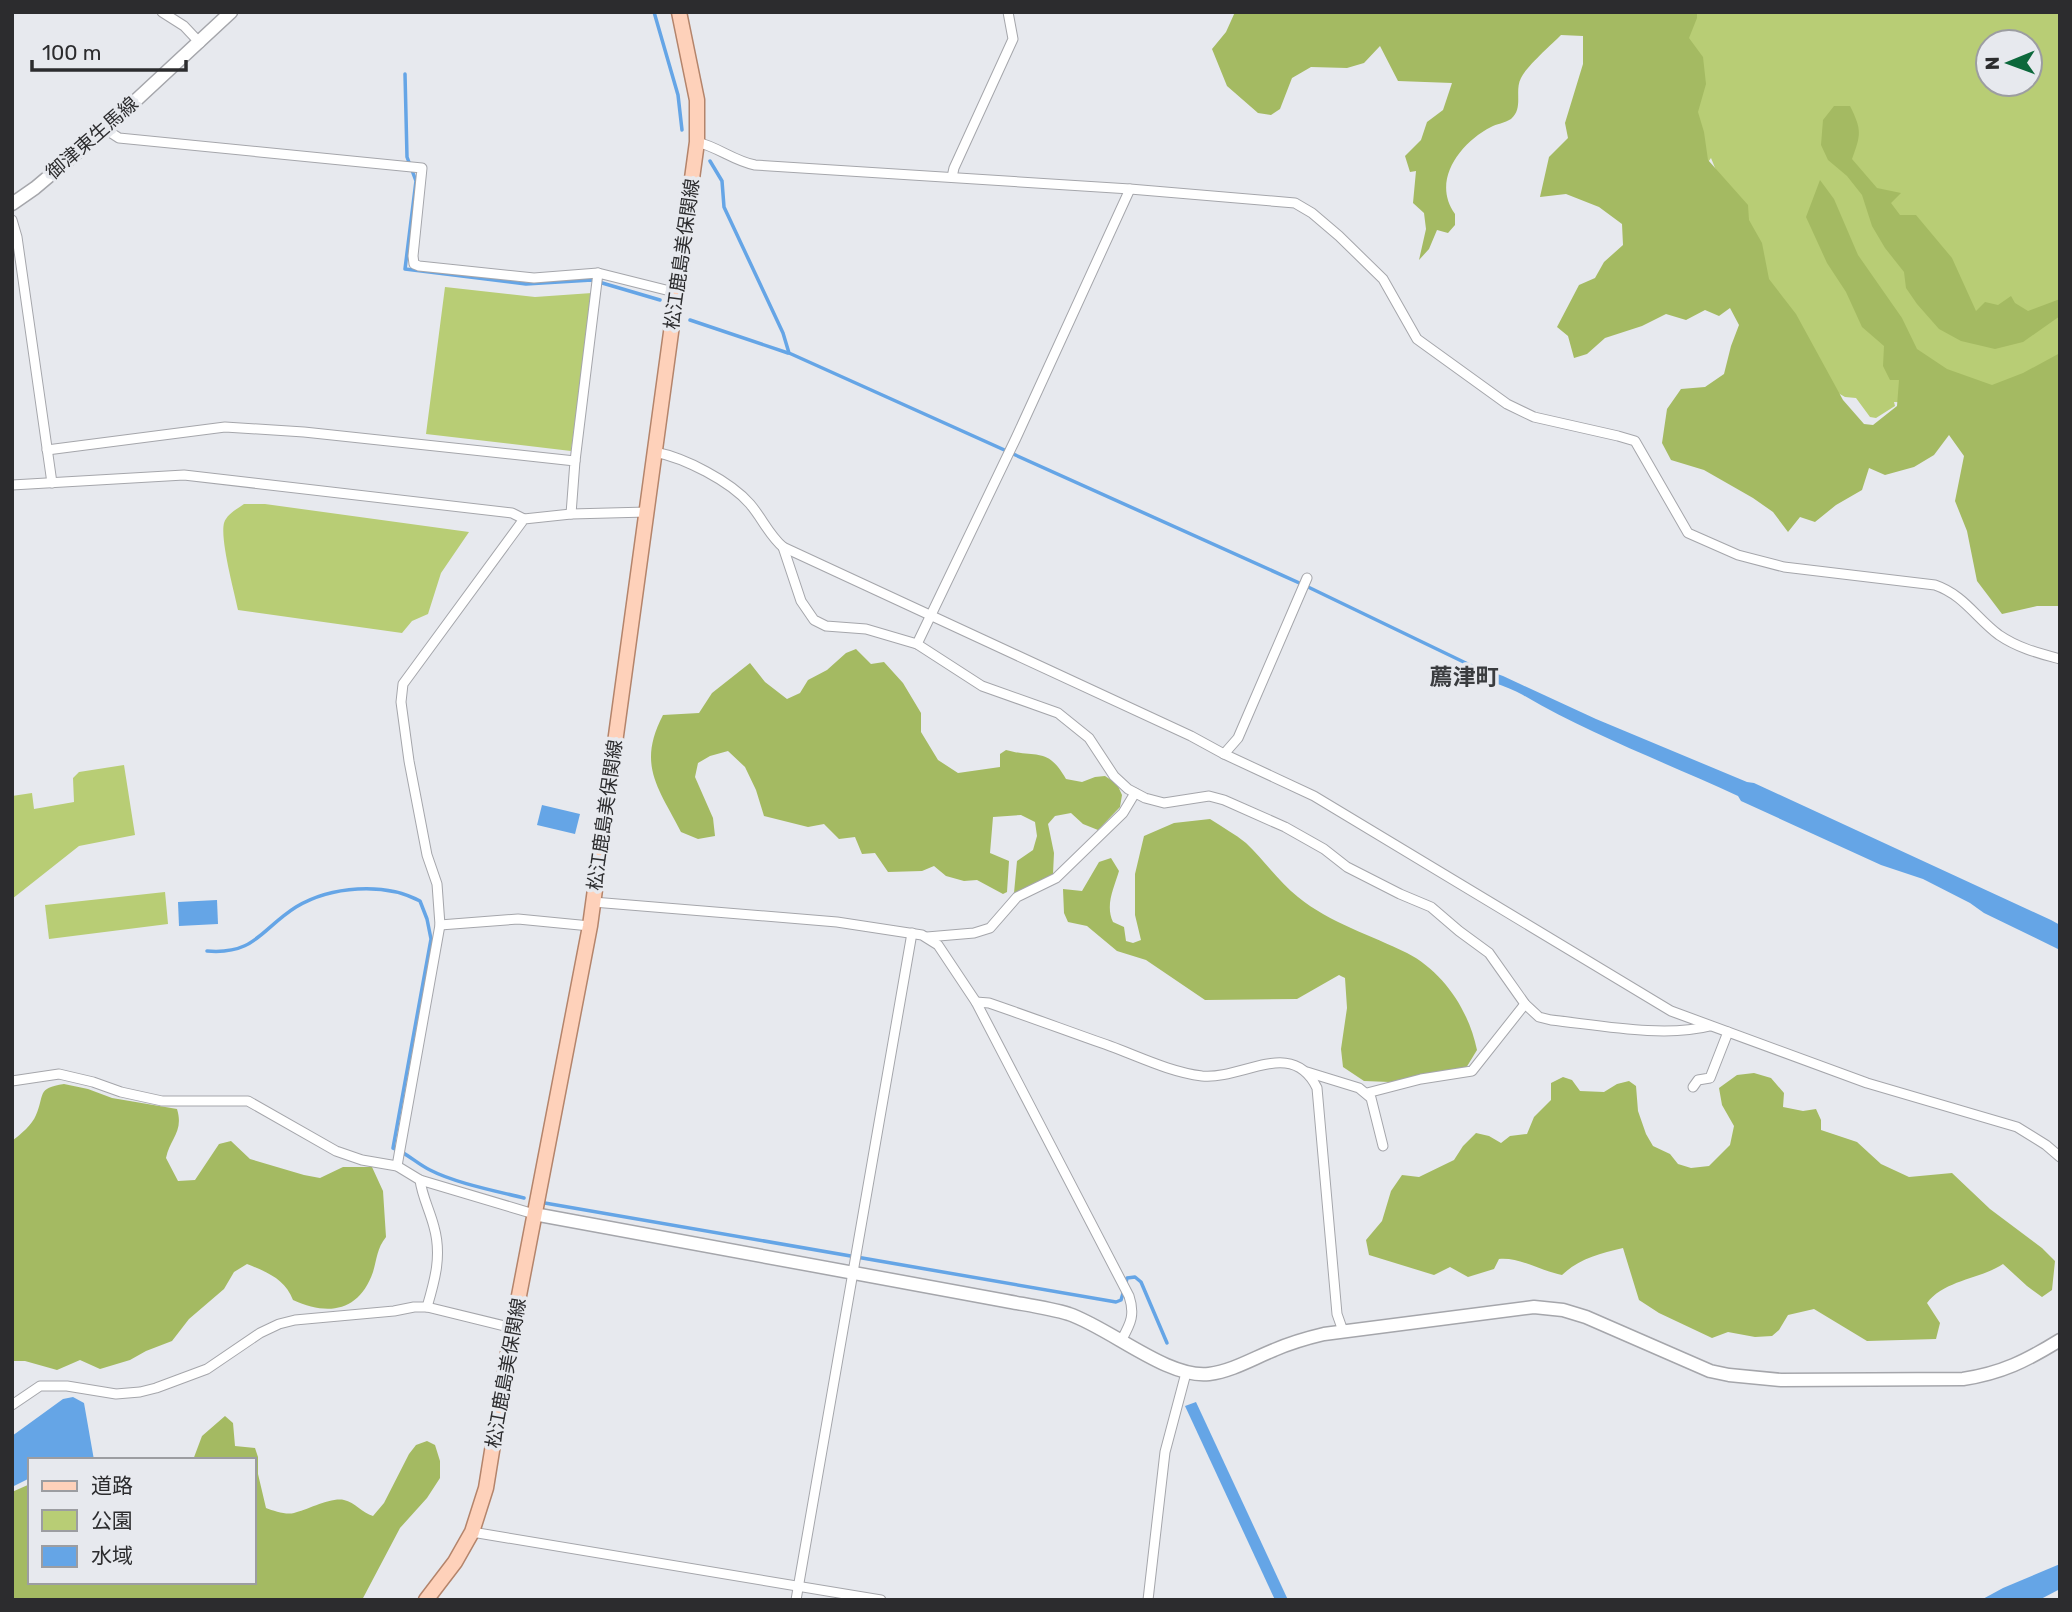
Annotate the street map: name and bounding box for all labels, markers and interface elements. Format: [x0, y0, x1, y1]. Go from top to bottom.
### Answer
scale bar [32, 28, 186, 72]
north arrow [1974, 28, 2044, 98]
text: 100 m [42, 40, 101, 65]
text: N [1981, 56, 2004, 70]
street label: 御津東生馬線 [41, 92, 143, 184]
street label: 松江鹿島美保関線 [660, 177, 704, 331]
district label: 薦津町 [1430, 663, 1499, 691]
street label: 松江鹿島美保関線 [583, 738, 627, 892]
street label: 松江鹿島美保関線 [481, 1296, 531, 1450]
legend [28, 1458, 256, 1584]
text: 道路 [91, 1473, 133, 1498]
text: 公園 [91, 1508, 133, 1533]
text: 水域 [91, 1543, 133, 1568]

